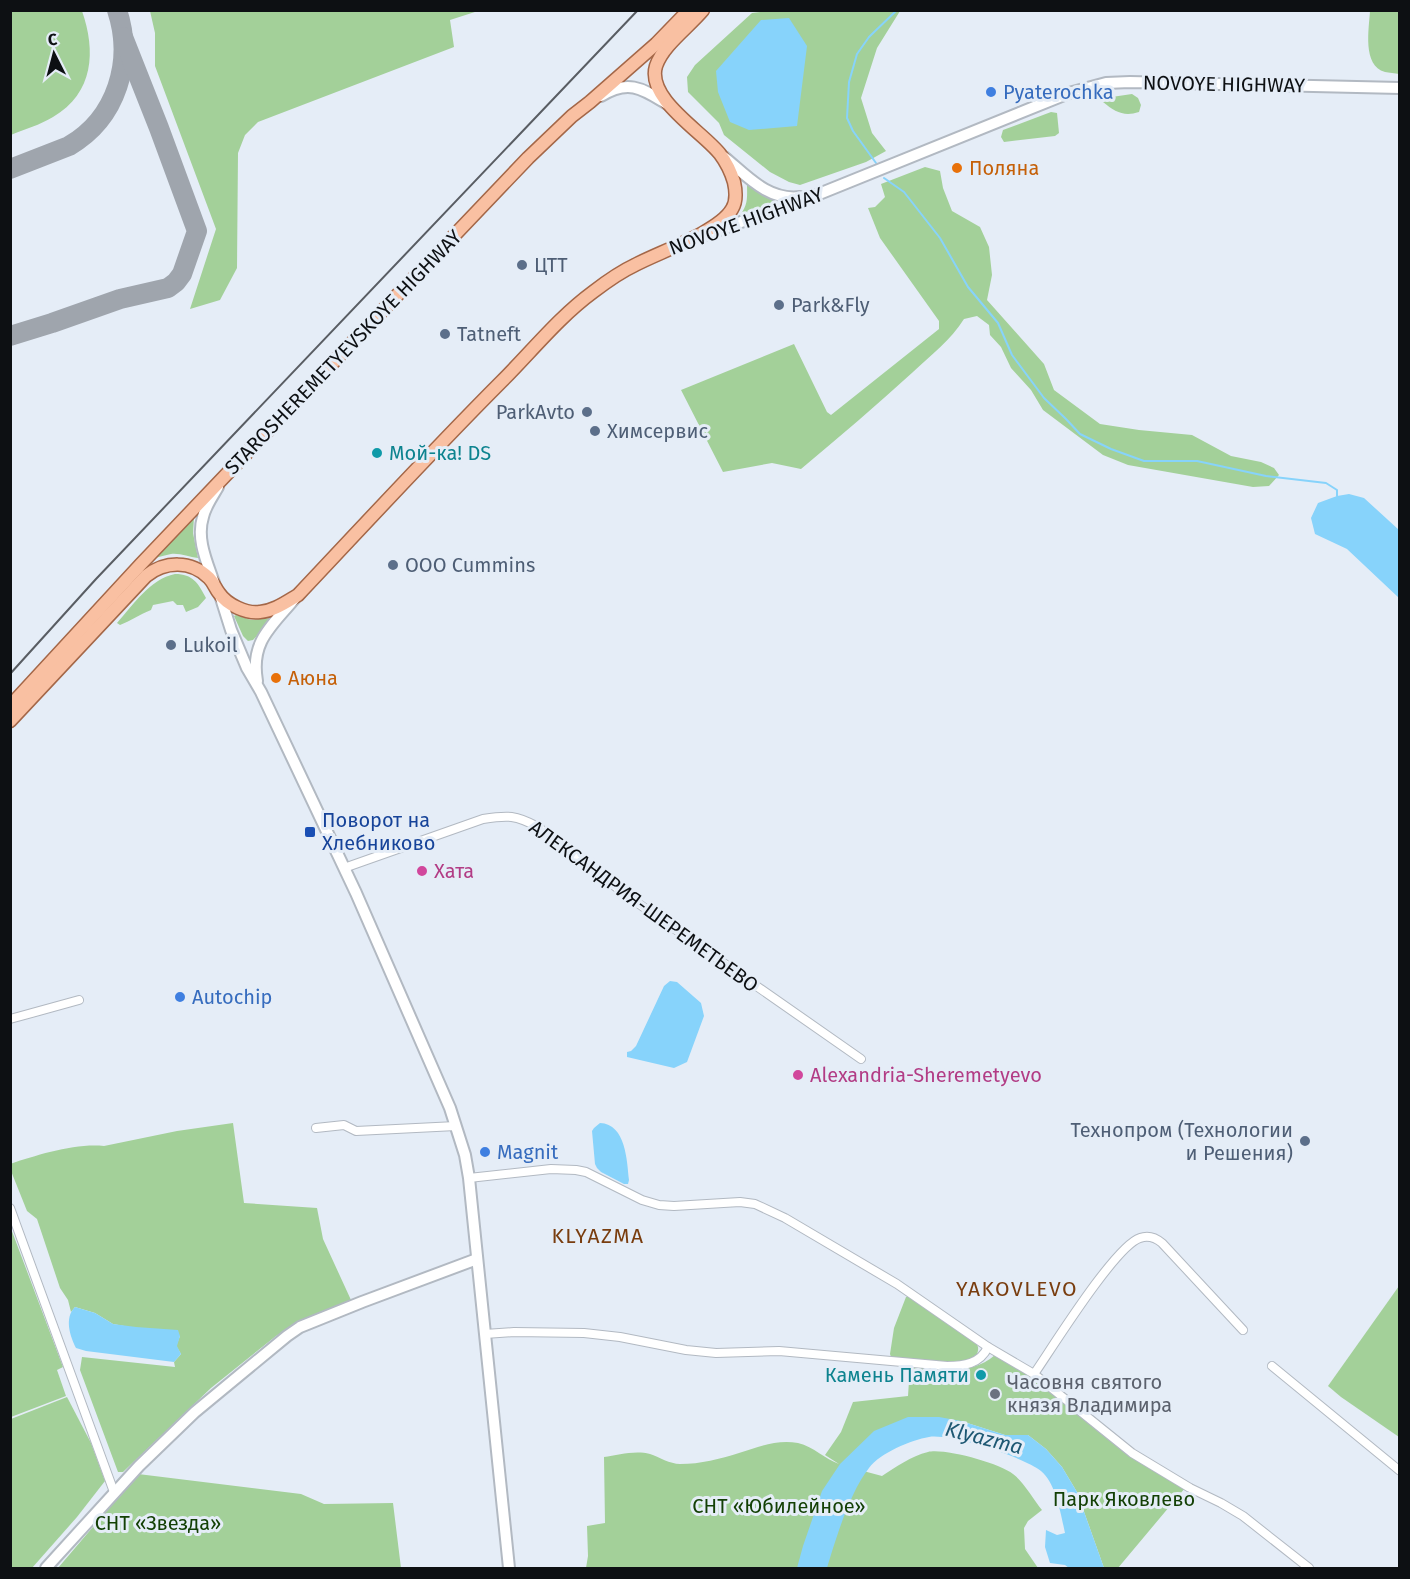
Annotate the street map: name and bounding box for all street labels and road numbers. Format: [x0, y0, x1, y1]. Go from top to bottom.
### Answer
street label: NOVOYE HIGHWAY [1143, 71, 1305, 97]
street label: NOVOYE HIGHWAY [666, 182, 826, 260]
street label: STAROSHEREMETYEVSKOYE HIGHWAY [220, 225, 466, 479]
street label: АЛЕКСАНДРИЯ-ШЕРЕМЕТЬЕВО [525, 815, 763, 997]

